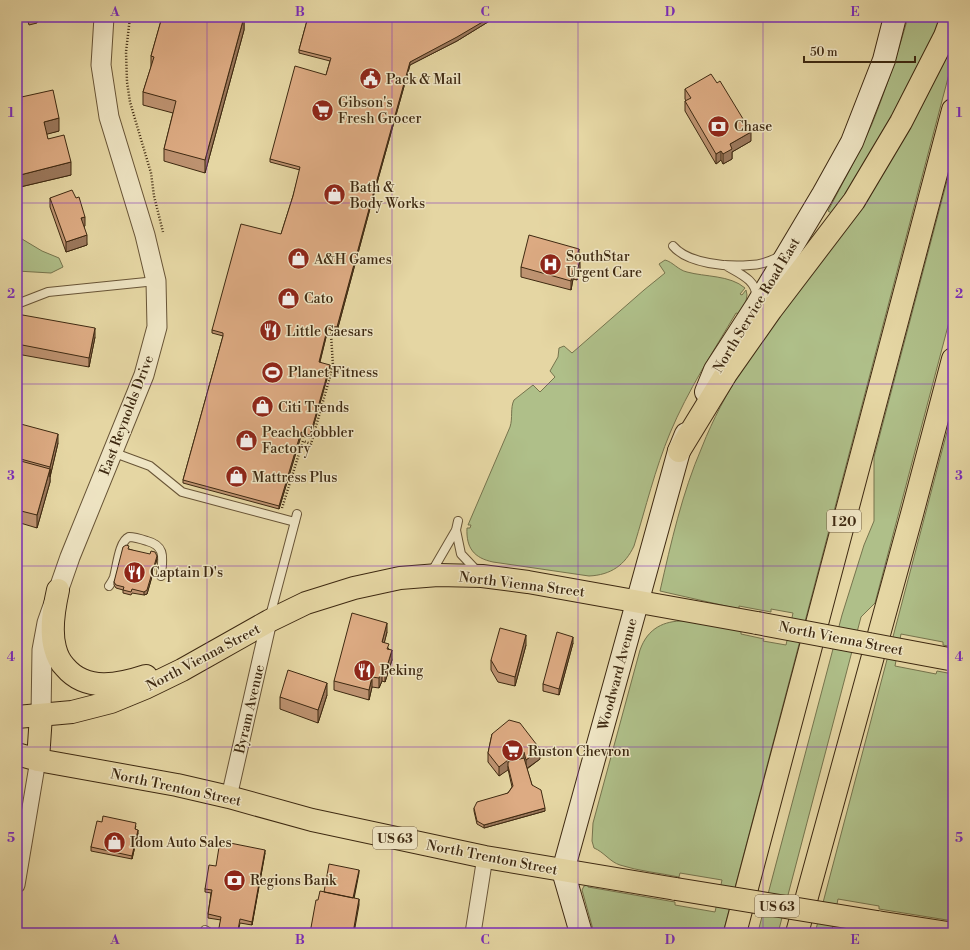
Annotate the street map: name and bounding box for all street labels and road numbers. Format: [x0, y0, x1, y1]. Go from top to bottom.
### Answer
street label: North Service Road East [709, 235, 804, 376]
street label: East Reynolds Drive [96, 353, 158, 478]
road number: I 20 [827, 510, 861, 532]
street label: North Vienna Street [458, 568, 586, 602]
street label: Woodward Avenue [594, 616, 642, 733]
street label: North Vienna Street [777, 618, 905, 660]
street label: North Vienna Street [143, 620, 264, 696]
street label: Byram Avenue [231, 663, 269, 756]
street label: North Trenton Street [109, 765, 243, 811]
road number: US 63 [373, 827, 417, 849]
street label: North Trenton Street [425, 836, 559, 880]
road number: US 63 [755, 895, 799, 917]

